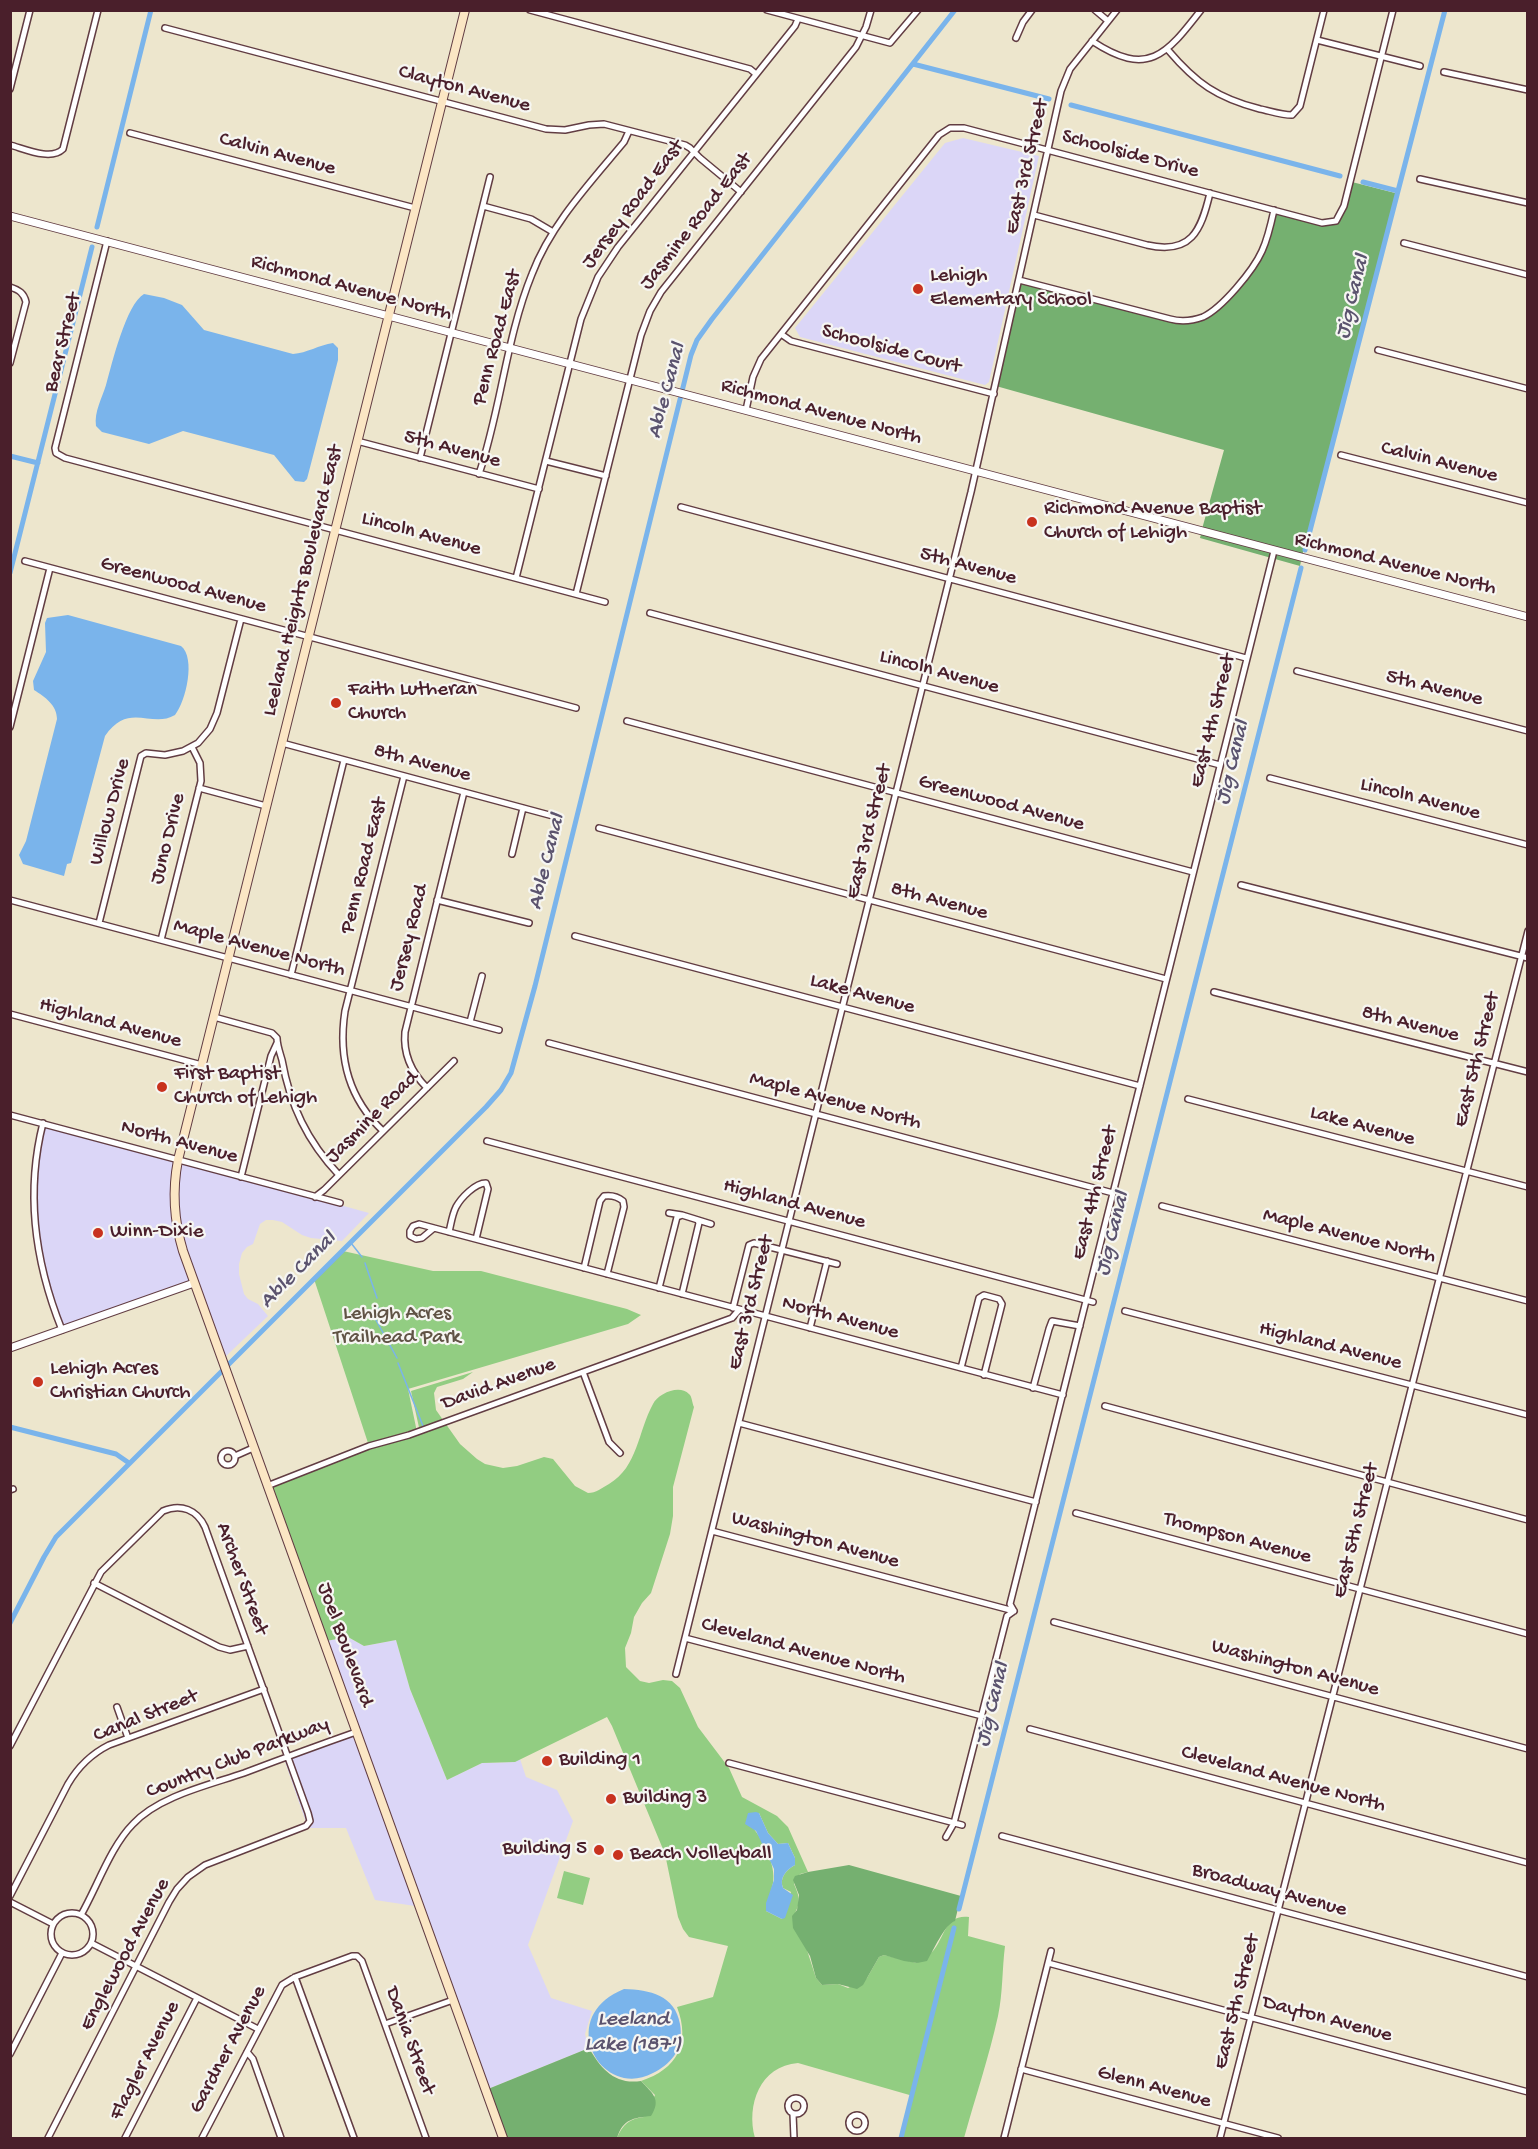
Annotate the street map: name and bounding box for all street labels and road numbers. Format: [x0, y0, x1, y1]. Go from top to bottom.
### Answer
street label: Clayton Avenue [395, 60, 533, 120]
street label: East 3rd Street [1000, 97, 1056, 237]
street label: Schoolside Drive [1059, 125, 1201, 185]
street label: Calvin Avenue [216, 127, 338, 183]
street label: Jersey Road East [577, 135, 691, 275]
street label: Jasmine Road East [635, 148, 759, 296]
street label: Richmond Avenue North [248, 250, 454, 328]
street label: Penn Road East [468, 267, 528, 409]
street label: Bear Street [39, 291, 89, 395]
street label: Schoolside Court [819, 319, 963, 381]
street label: Richmond Avenue North [718, 374, 924, 452]
street label: 5th Avenue [401, 425, 503, 475]
street label: Calvin Avenue [1378, 436, 1500, 490]
street label: Leeland Heights Boulevard East [258, 443, 350, 719]
street label: Lincoln Avenue [358, 507, 484, 563]
street label: Richmond Avenue North [1291, 528, 1499, 602]
street label: 5th Avenue [917, 542, 1019, 592]
street label: Greenwood Avenue [97, 552, 269, 620]
street label: Lincoln Avenue [876, 645, 1002, 701]
street label: East 4th Street [1185, 652, 1243, 790]
street label: 5th Avenue [1383, 665, 1485, 713]
street label: 8th Avenue [371, 739, 473, 789]
street label: Willow Drive [85, 756, 137, 868]
street label: East 3rd Street [841, 762, 899, 902]
street label: Greenwood Avenue [915, 770, 1087, 838]
street label: Lincoln Avenue [1357, 773, 1483, 827]
street label: Juno Drive [146, 791, 192, 887]
street label: Penn Road East [336, 795, 394, 937]
street label: 8th Avenue [888, 877, 990, 927]
street label: Jersey Road [385, 882, 435, 994]
street label: Maple Avenue North [170, 914, 348, 984]
street label: Lake Avenue [807, 969, 917, 1021]
street label: East 5th Street [1449, 990, 1507, 1130]
street label: Highland Avenue [36, 993, 184, 1055]
street label: 8th Avenue [1359, 1001, 1461, 1049]
street label: Jasmine Road [321, 1066, 425, 1170]
street label: Maple Avenue North [746, 1067, 924, 1137]
street label: Lake Avenue [1307, 1101, 1417, 1153]
street label: North Avenue [118, 1115, 240, 1171]
street label: East 4th Street [1067, 1124, 1125, 1262]
street label: Highland Avenue [720, 1174, 868, 1236]
street label: Maple Avenue North [1260, 1203, 1438, 1271]
street label: East 3rd Street [723, 1233, 781, 1373]
street label: North Avenue [779, 1291, 901, 1347]
street label: Highland Avenue [1256, 1317, 1404, 1377]
street label: David Avenue [439, 1353, 559, 1417]
street label: East 5th Street [1328, 1461, 1386, 1601]
street label: Washington Avenue [728, 1506, 902, 1576]
street label: Thompson Avenue [1160, 1507, 1314, 1571]
street label: Archer Street [209, 1519, 273, 1639]
street label: Joel Boulevard [310, 1580, 378, 1710]
street label: Cleveland Avenue North [698, 1613, 908, 1691]
street label: Washington Avenue [1208, 1634, 1382, 1704]
street label: Canal Street [90, 1685, 202, 1749]
street label: Country Club Parkway [143, 1713, 333, 1805]
street label: Cleveland Avenue North [1178, 1741, 1388, 1819]
street label: Broadway Avenue [1189, 1858, 1349, 1924]
street label: Englewood Avenue [75, 1874, 177, 2036]
street label: East 5th Street [1209, 1932, 1267, 2072]
street label: Gardner Avenue [185, 1982, 273, 2118]
street label: Dania Street [378, 1984, 440, 2098]
street label: Dayton Avenue [1259, 1991, 1395, 2049]
street label: Flagler Avenue [105, 1997, 187, 2125]
street label: Glenn Avenue [1094, 2061, 1214, 2115]

